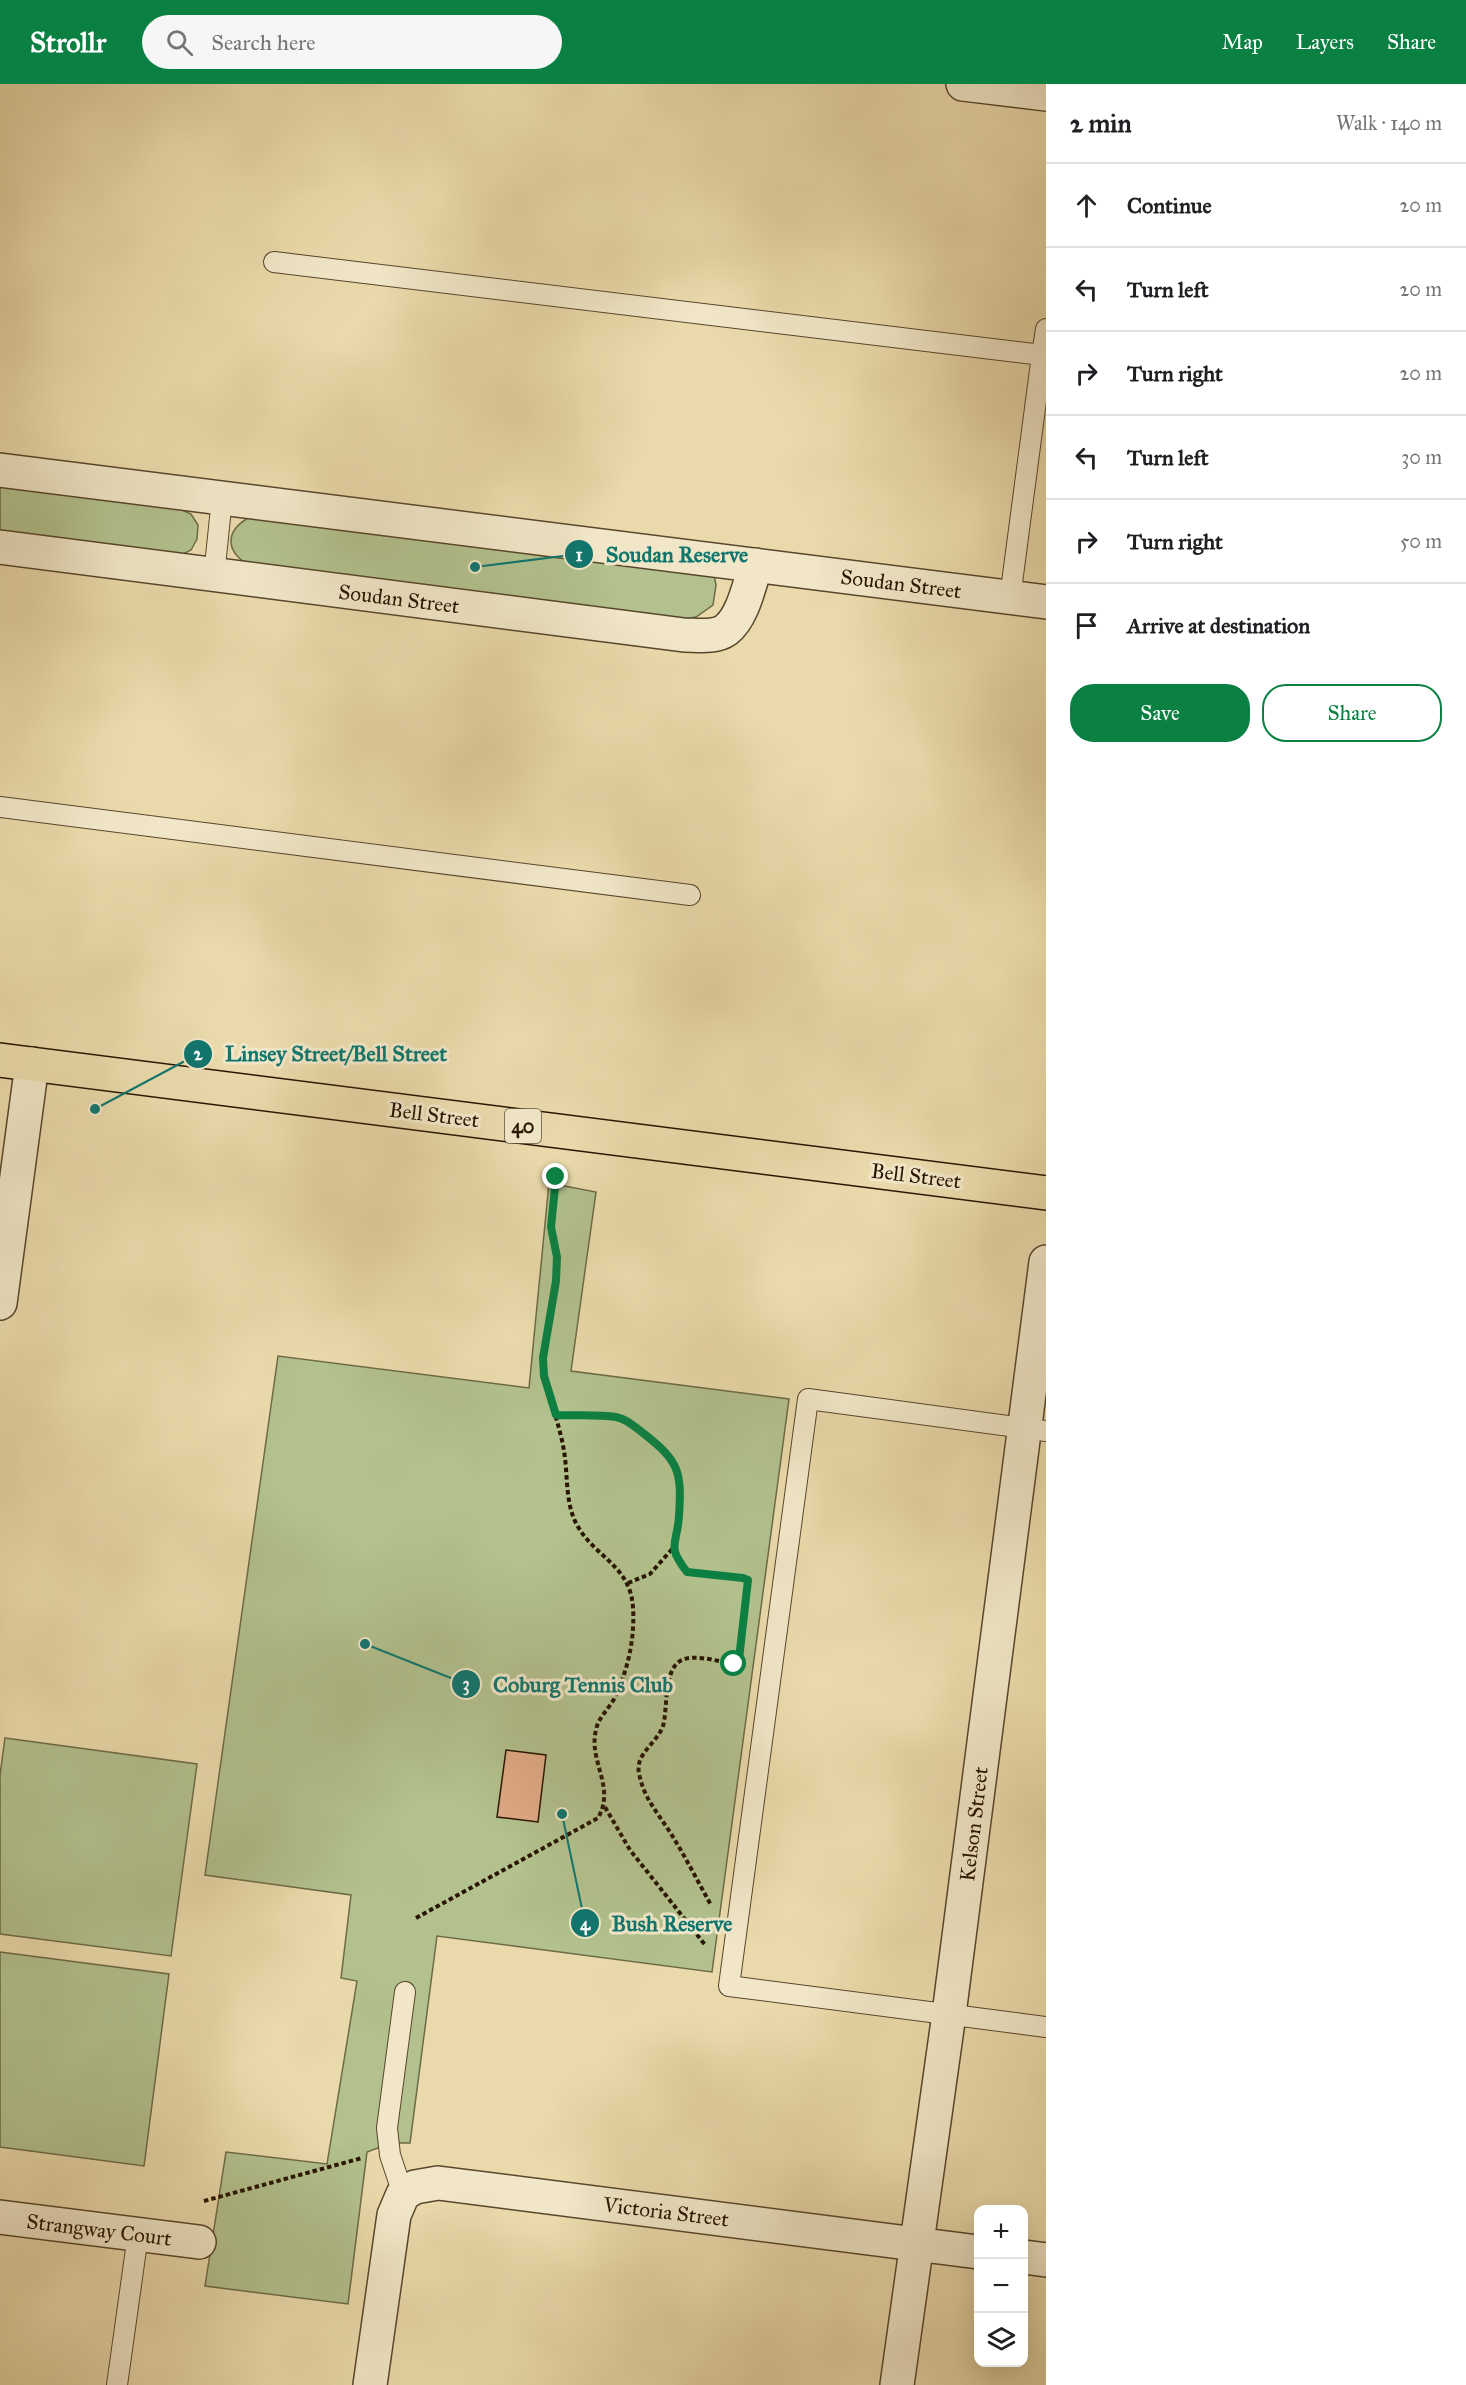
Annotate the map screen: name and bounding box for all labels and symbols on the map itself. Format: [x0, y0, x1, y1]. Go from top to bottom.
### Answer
callout: Soudan Reserve [564, 534, 760, 574]
text: Soudan Reserve [606, 541, 748, 568]
text: 1 [575, 544, 583, 566]
street label: Soudan Street [839, 564, 963, 604]
street label: Soudan Street [337, 579, 461, 619]
callout: Linsey Street/Bell Street [183, 1034, 459, 1074]
text: Linsey Street/Bell Street [225, 1040, 447, 1067]
text: 2 [194, 1043, 204, 1065]
street label: Bell Street [387, 1097, 481, 1133]
road number: 40 [505, 1109, 541, 1143]
street label: Bell Street [869, 1158, 963, 1194]
route end [542, 1163, 568, 1189]
route start [720, 1650, 746, 1676]
callout: Coburg Tennis Club [451, 1664, 685, 1704]
text: Coburg Tennis Club [493, 1671, 673, 1698]
text: 3 [462, 1673, 470, 1696]
street label: Kelson Street [954, 1765, 994, 1883]
callout: Bush Reserve [570, 1903, 745, 1943]
text: Bush Reserve [612, 1910, 732, 1937]
text: 4 [580, 1913, 591, 1936]
street label: Victoria Street [601, 2191, 731, 2233]
street label: Strangway Court [25, 2208, 174, 2252]

